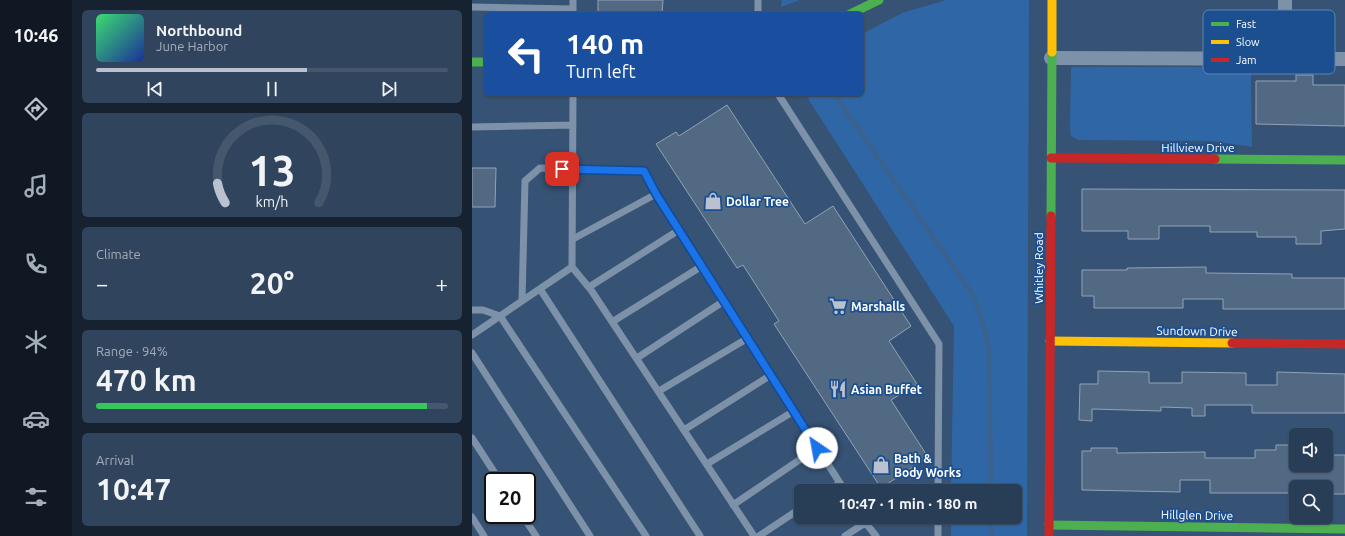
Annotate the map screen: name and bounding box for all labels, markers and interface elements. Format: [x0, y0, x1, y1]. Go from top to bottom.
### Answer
legend [1203, 10, 1335, 74]
text: Fast [1236, 18, 1257, 30]
text: Northbound [156, 22, 242, 39]
text: 10:46 [13, 25, 59, 45]
icon: left [500, 28, 552, 80]
text: 140 m [566, 28, 644, 59]
text: Slow [1236, 36, 1260, 48]
text: June Harbor [156, 39, 228, 53]
text: Jam [1236, 54, 1257, 66]
text: Turn left [566, 61, 636, 81]
icon: previous [144, 78, 166, 100]
icon: pause [261, 78, 283, 100]
icon: next [378, 78, 400, 100]
icon: directions [22, 95, 50, 123]
street label: Hillview Drive [1161, 141, 1235, 154]
text: 13 [249, 147, 295, 194]
pin [545, 152, 579, 186]
icon: arrive [551, 158, 573, 180]
icon: music [22, 172, 50, 200]
shop icon: Dollar Tree [703, 191, 723, 211]
text: km/h [256, 194, 288, 210]
place label: Dollar Tree [726, 195, 789, 208]
street label: Whitley Road [1032, 232, 1045, 304]
text: Climate [96, 247, 141, 261]
icon: phone [22, 250, 50, 278]
text: 20° [250, 266, 294, 300]
text: − [96, 271, 108, 296]
text: + [436, 271, 448, 296]
supermarket icon: Marshalls [828, 296, 848, 316]
place label: Marshalls [851, 300, 906, 313]
street label: Sundown Drive [1156, 324, 1238, 338]
icon: climate [22, 328, 50, 356]
text: Range · 94% [96, 344, 168, 358]
text: 470 km [96, 363, 197, 397]
restaurant icon: Asian Buffet [828, 379, 848, 399]
place label: Asian Buffet [851, 383, 922, 396]
icon: car [22, 405, 50, 433]
position arrow [796, 427, 838, 469]
map controls [1289, 428, 1333, 524]
button: sound [1289, 428, 1333, 472]
place label: Bath & Body Works [894, 452, 961, 479]
text: Arrival [96, 453, 134, 467]
shop icon: Bath & Body Works [871, 455, 891, 475]
text: 10:47 [96, 472, 171, 506]
speed limit sign: 20 [484, 472, 536, 524]
button: search [1289, 480, 1333, 524]
icon: filters [22, 483, 50, 511]
text: 10:47 · 1 min · 180 m [839, 495, 977, 512]
street label: Hillglen Drive [1161, 508, 1233, 522]

